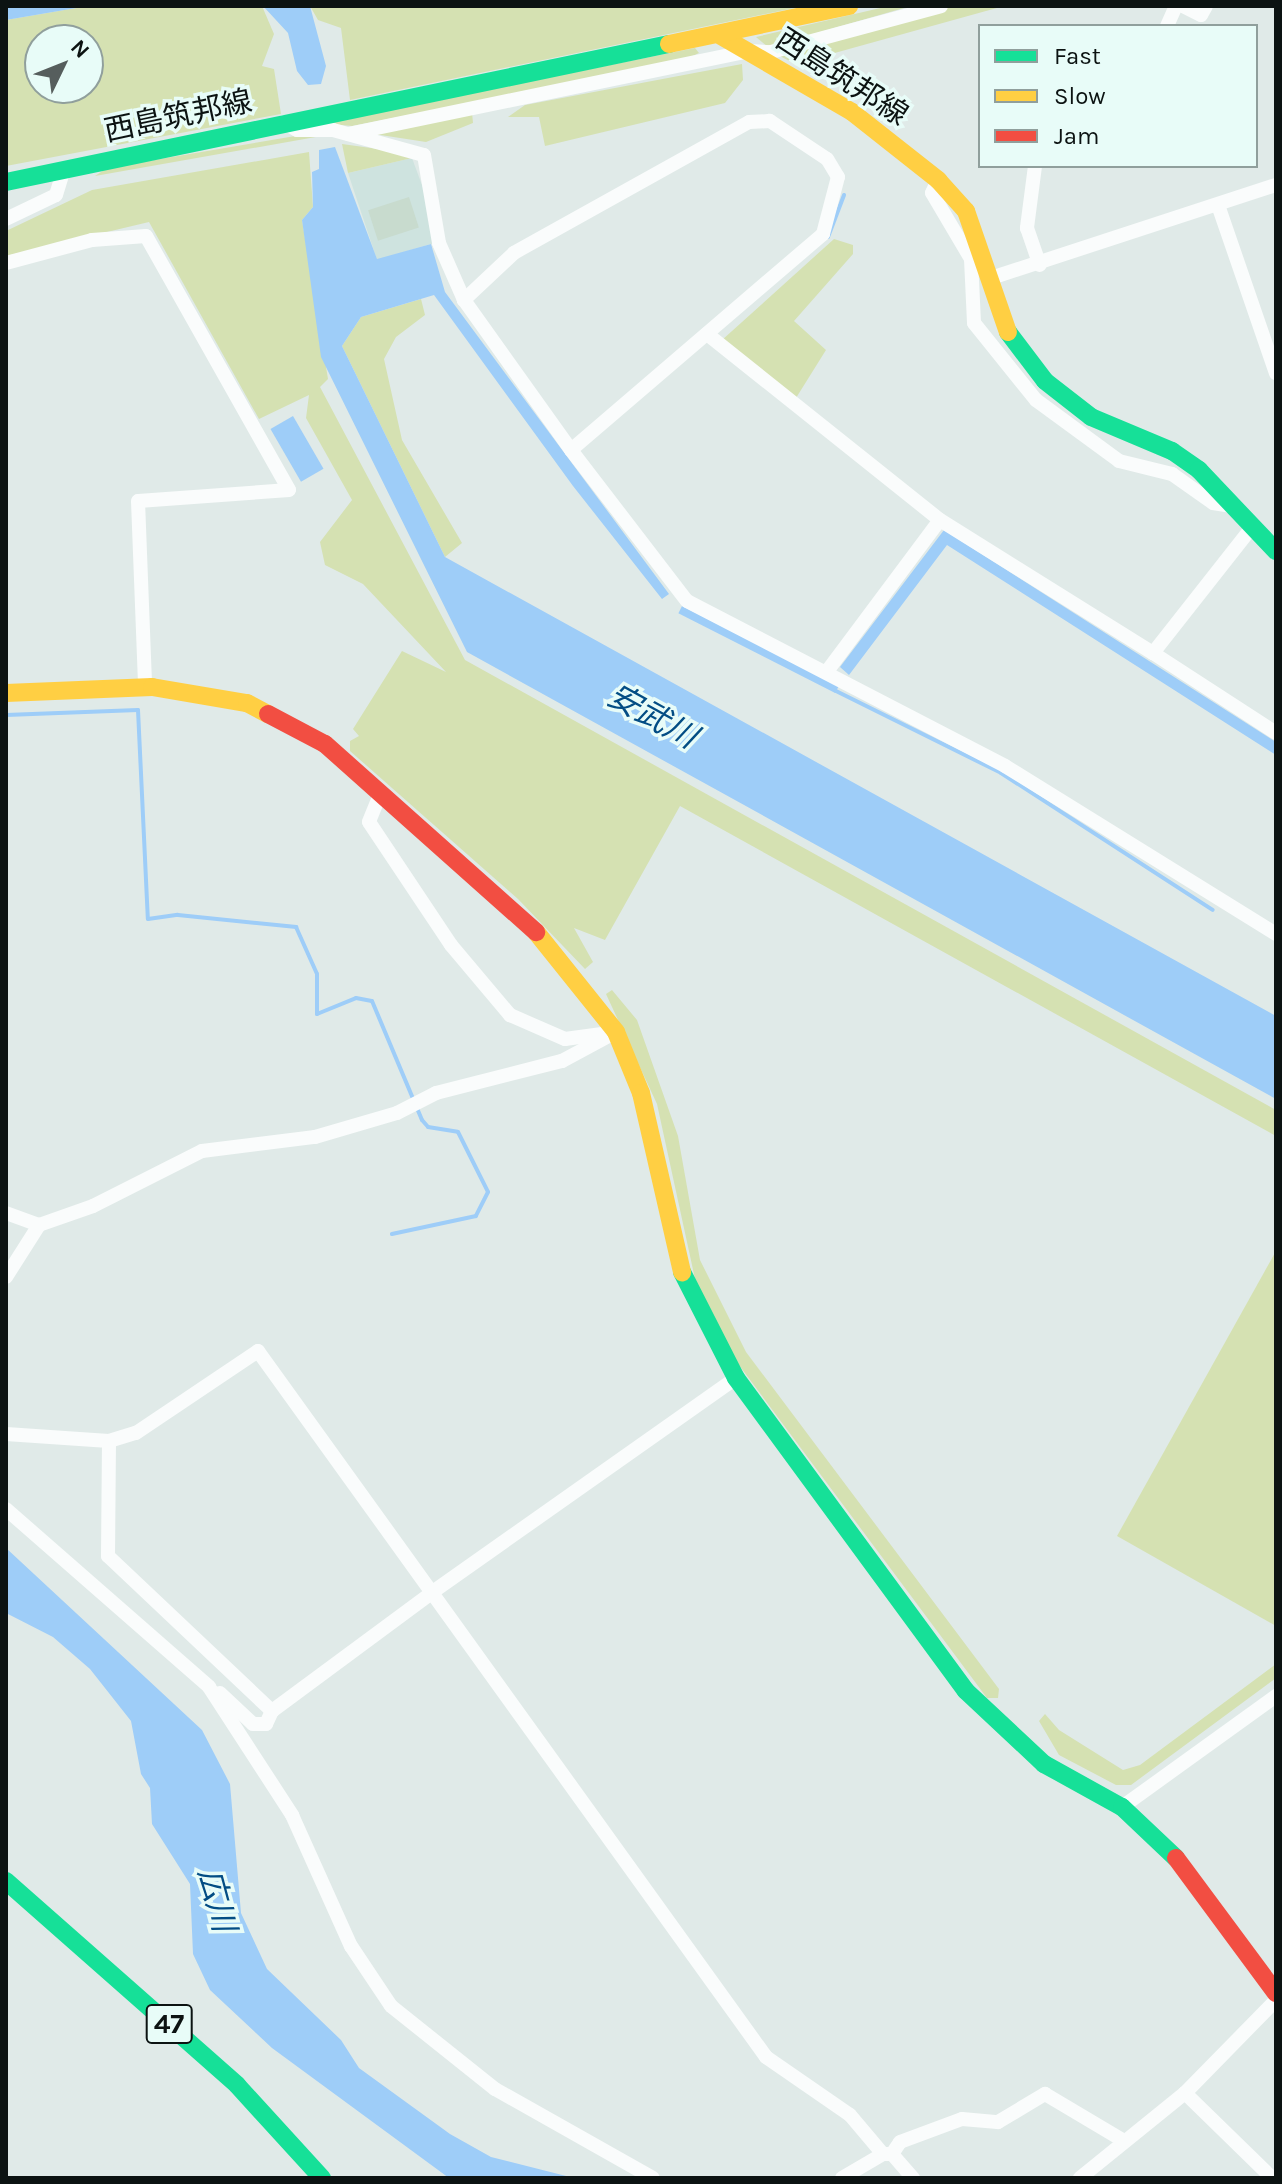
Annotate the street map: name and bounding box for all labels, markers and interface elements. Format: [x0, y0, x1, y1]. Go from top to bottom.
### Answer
street label: 西島筑邦線 [769, 21, 915, 133]
north arrow [24, 24, 104, 104]
legend [978, 24, 1258, 168]
text: N [65, 34, 95, 64]
text: Fast [1054, 42, 1101, 70]
text: Slow [1054, 82, 1106, 110]
street label: 西島筑邦線 [101, 83, 255, 149]
text: Jam [1054, 122, 1099, 150]
water label: 安武川 [601, 677, 703, 757]
water label: 広川 [189, 1864, 243, 1936]
road number: 47 [145, 2000, 193, 2048]

